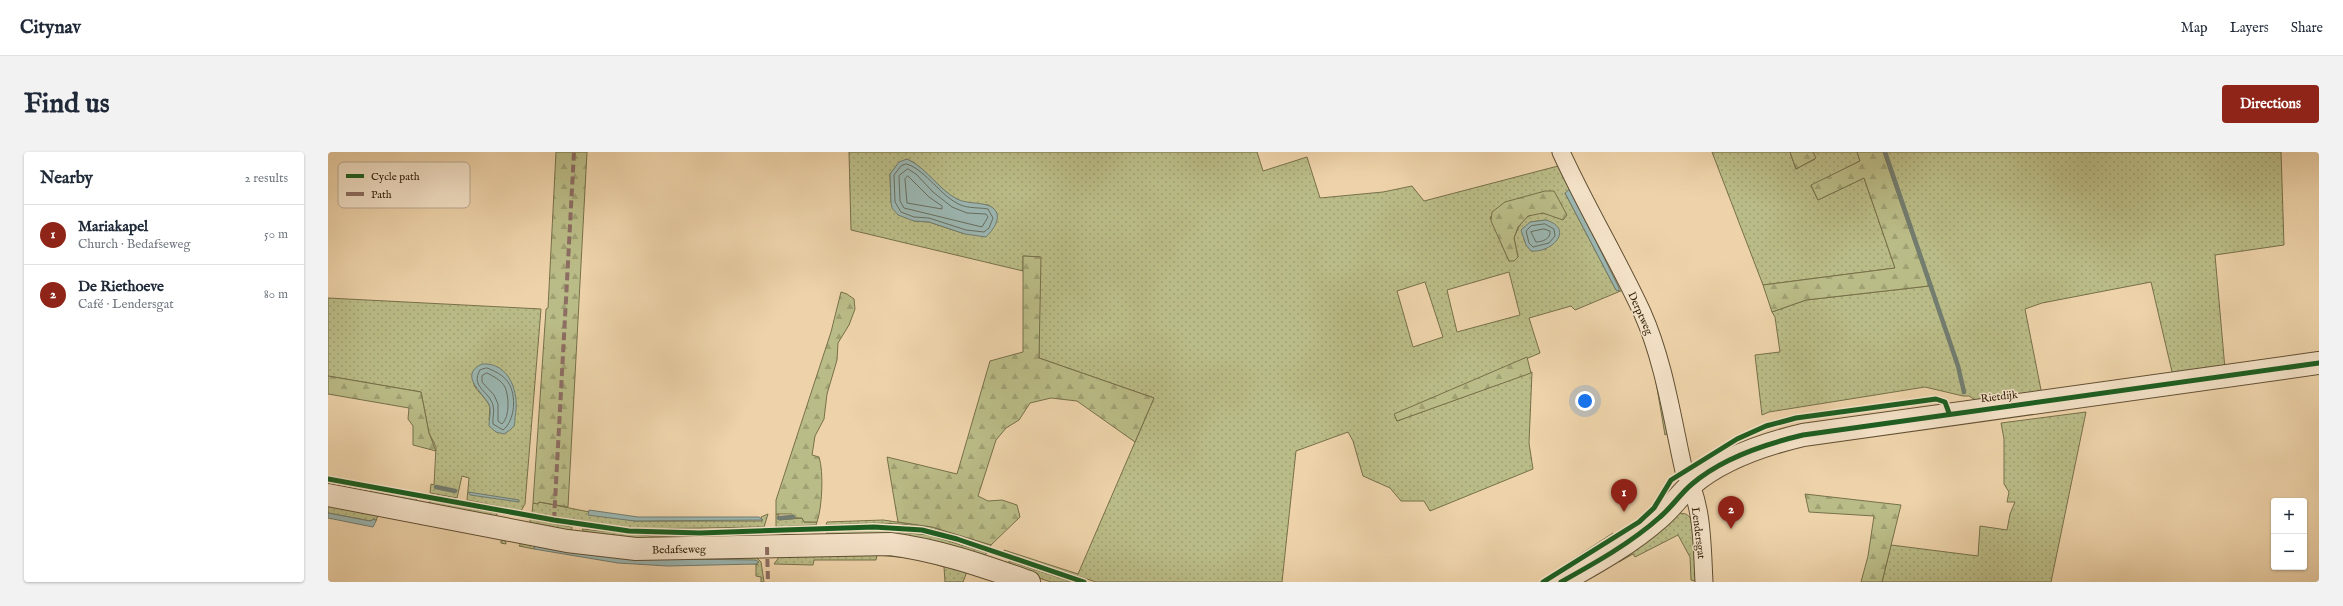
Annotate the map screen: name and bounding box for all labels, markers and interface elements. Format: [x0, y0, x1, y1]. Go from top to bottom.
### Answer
text: Citynav [20, 16, 81, 40]
text: Map [2181, 19, 2208, 37]
text: Layers [2230, 19, 2269, 37]
text: Share [2291, 19, 2323, 37]
button: Directions [2222, 85, 2319, 123]
text: Find us [24, 87, 110, 122]
legend [338, 162, 470, 208]
text: Nearby [40, 168, 93, 189]
text: 2 results [244, 170, 288, 187]
text: Cycle path [371, 170, 420, 184]
text: Path [371, 188, 392, 202]
text: Mariakapel [78, 217, 148, 236]
text: 1 [51, 226, 55, 243]
text: 50 m [264, 226, 288, 243]
text: Church · Bedafseweg [78, 236, 191, 253]
text: De Riethoeve [78, 277, 164, 296]
text: 2 [50, 286, 56, 303]
text: 80 m [264, 286, 288, 303]
street label: Derptweg [1624, 290, 1656, 338]
text: Café · Lendersgat [78, 296, 174, 313]
street label: Rietdijk [1980, 388, 2019, 406]
your location [1575, 391, 1595, 411]
pin: 1 [1611, 479, 1637, 512]
pin: 2 [1718, 496, 1744, 529]
map controls [2271, 498, 2307, 570]
button: + [2271, 498, 2307, 534]
street label: Lendersgat [1688, 506, 1708, 560]
button: − [2271, 534, 2307, 570]
street label: Bedafseweg [652, 543, 707, 557]

